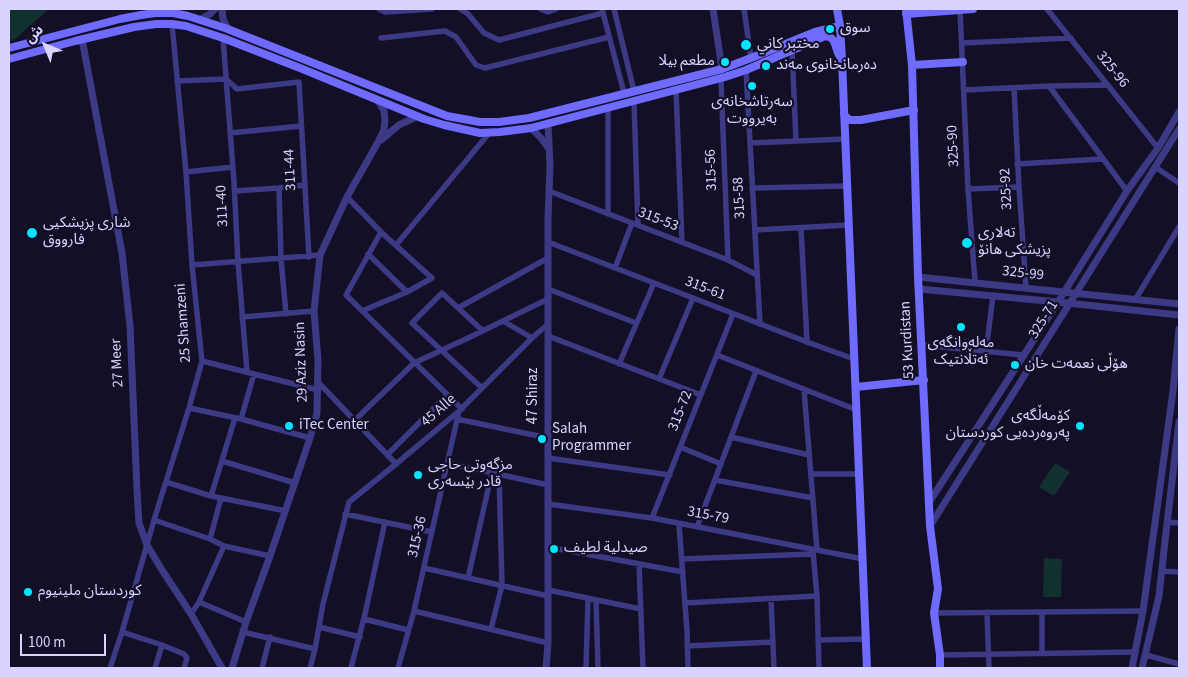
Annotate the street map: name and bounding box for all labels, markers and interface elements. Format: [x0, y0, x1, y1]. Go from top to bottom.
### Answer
north arrow [20, 20, 70, 70]
place label: سوق [840, 20, 870, 38]
text: ش [21, 21, 48, 48]
marker: سوق [824, 23, 836, 35]
place label: مختبر كاني [757, 36, 820, 54]
marker: مختبر كاني [739, 38, 753, 52]
street label: 325-96 [1092, 48, 1132, 92]
place label: مطعم بيلا [659, 53, 715, 71]
marker: مطعم بيلا [719, 56, 731, 68]
place label: دەرمانخانوی مەند [776, 57, 877, 75]
marker: دەرمانخانوی مەند [760, 60, 772, 72]
marker: سەرتاشخانەی بەیرووت [746, 80, 758, 92]
place label: سەرتاشخانەی بەیرووت [711, 94, 793, 129]
street label: 325-90 [944, 125, 964, 167]
street label: 311-44 [281, 149, 301, 191]
street label: 315-56 [702, 149, 722, 191]
street label: 325-92 [997, 168, 1017, 210]
street label: 315-58 [730, 177, 750, 219]
street label: 311-40 [213, 185, 233, 227]
street label: 315-53 [635, 204, 681, 236]
place label: شاری پزیشکیی فارووق [43, 215, 130, 250]
place label: تەلاری پزیشکی هانۆ [978, 225, 1051, 260]
marker: شاری پزیشکیی فارووق [25, 226, 39, 240]
marker: تەلاری پزیشکی هانۆ [960, 236, 974, 250]
street label: 325-99 [1001, 263, 1045, 285]
street label: 315-61 [682, 273, 728, 305]
street label: 25 Shamzeni [172, 283, 196, 363]
street label: 325-71 [1025, 297, 1063, 343]
street label: 53 Kurdistan [897, 301, 919, 379]
street label: 29 Aziz Nasin [292, 321, 312, 403]
marker: مەلەوانگەی ئەتڵانتیک [955, 321, 967, 333]
place label: مەلەوانگەی ئەتڵانتیک [928, 335, 994, 370]
street label: 27 Meer [108, 338, 128, 388]
place label: هۆڵی نعمەت خان [1025, 356, 1128, 374]
marker: هۆڵی نعمەت خان [1009, 359, 1021, 371]
street label: 47 Shiraz [525, 368, 543, 424]
street label: 315-72 [665, 388, 697, 434]
street label: 45 Alle [418, 391, 460, 431]
place label: كۆمەڵگەی پەروەردەیی كوردستان [946, 408, 1070, 443]
place label: iTec Center [299, 417, 369, 435]
marker: iTec Center [283, 420, 295, 432]
marker: كۆمەڵگەی پەروەردەیی كوردستان [1074, 420, 1086, 432]
place label: Salah Programmer [552, 421, 631, 456]
marker: Salah Programmer [536, 433, 548, 445]
place label: مزگەوتی حاجی قادر بێسەری [428, 457, 513, 492]
marker: مزگەوتی حاجی قادر بێسەری [412, 469, 424, 481]
street label: 315-79 [686, 503, 730, 529]
street label: 315-36 [405, 515, 431, 559]
place label: صیدلیة لطیف [564, 540, 648, 558]
marker: صیدلیة لطیف [548, 543, 560, 555]
place label: کوردستان ملینیوم [38, 583, 142, 601]
marker: کوردستان ملینیوم [22, 586, 34, 598]
scale bar [22, 624, 109, 656]
text: 100 m [28, 632, 66, 653]

